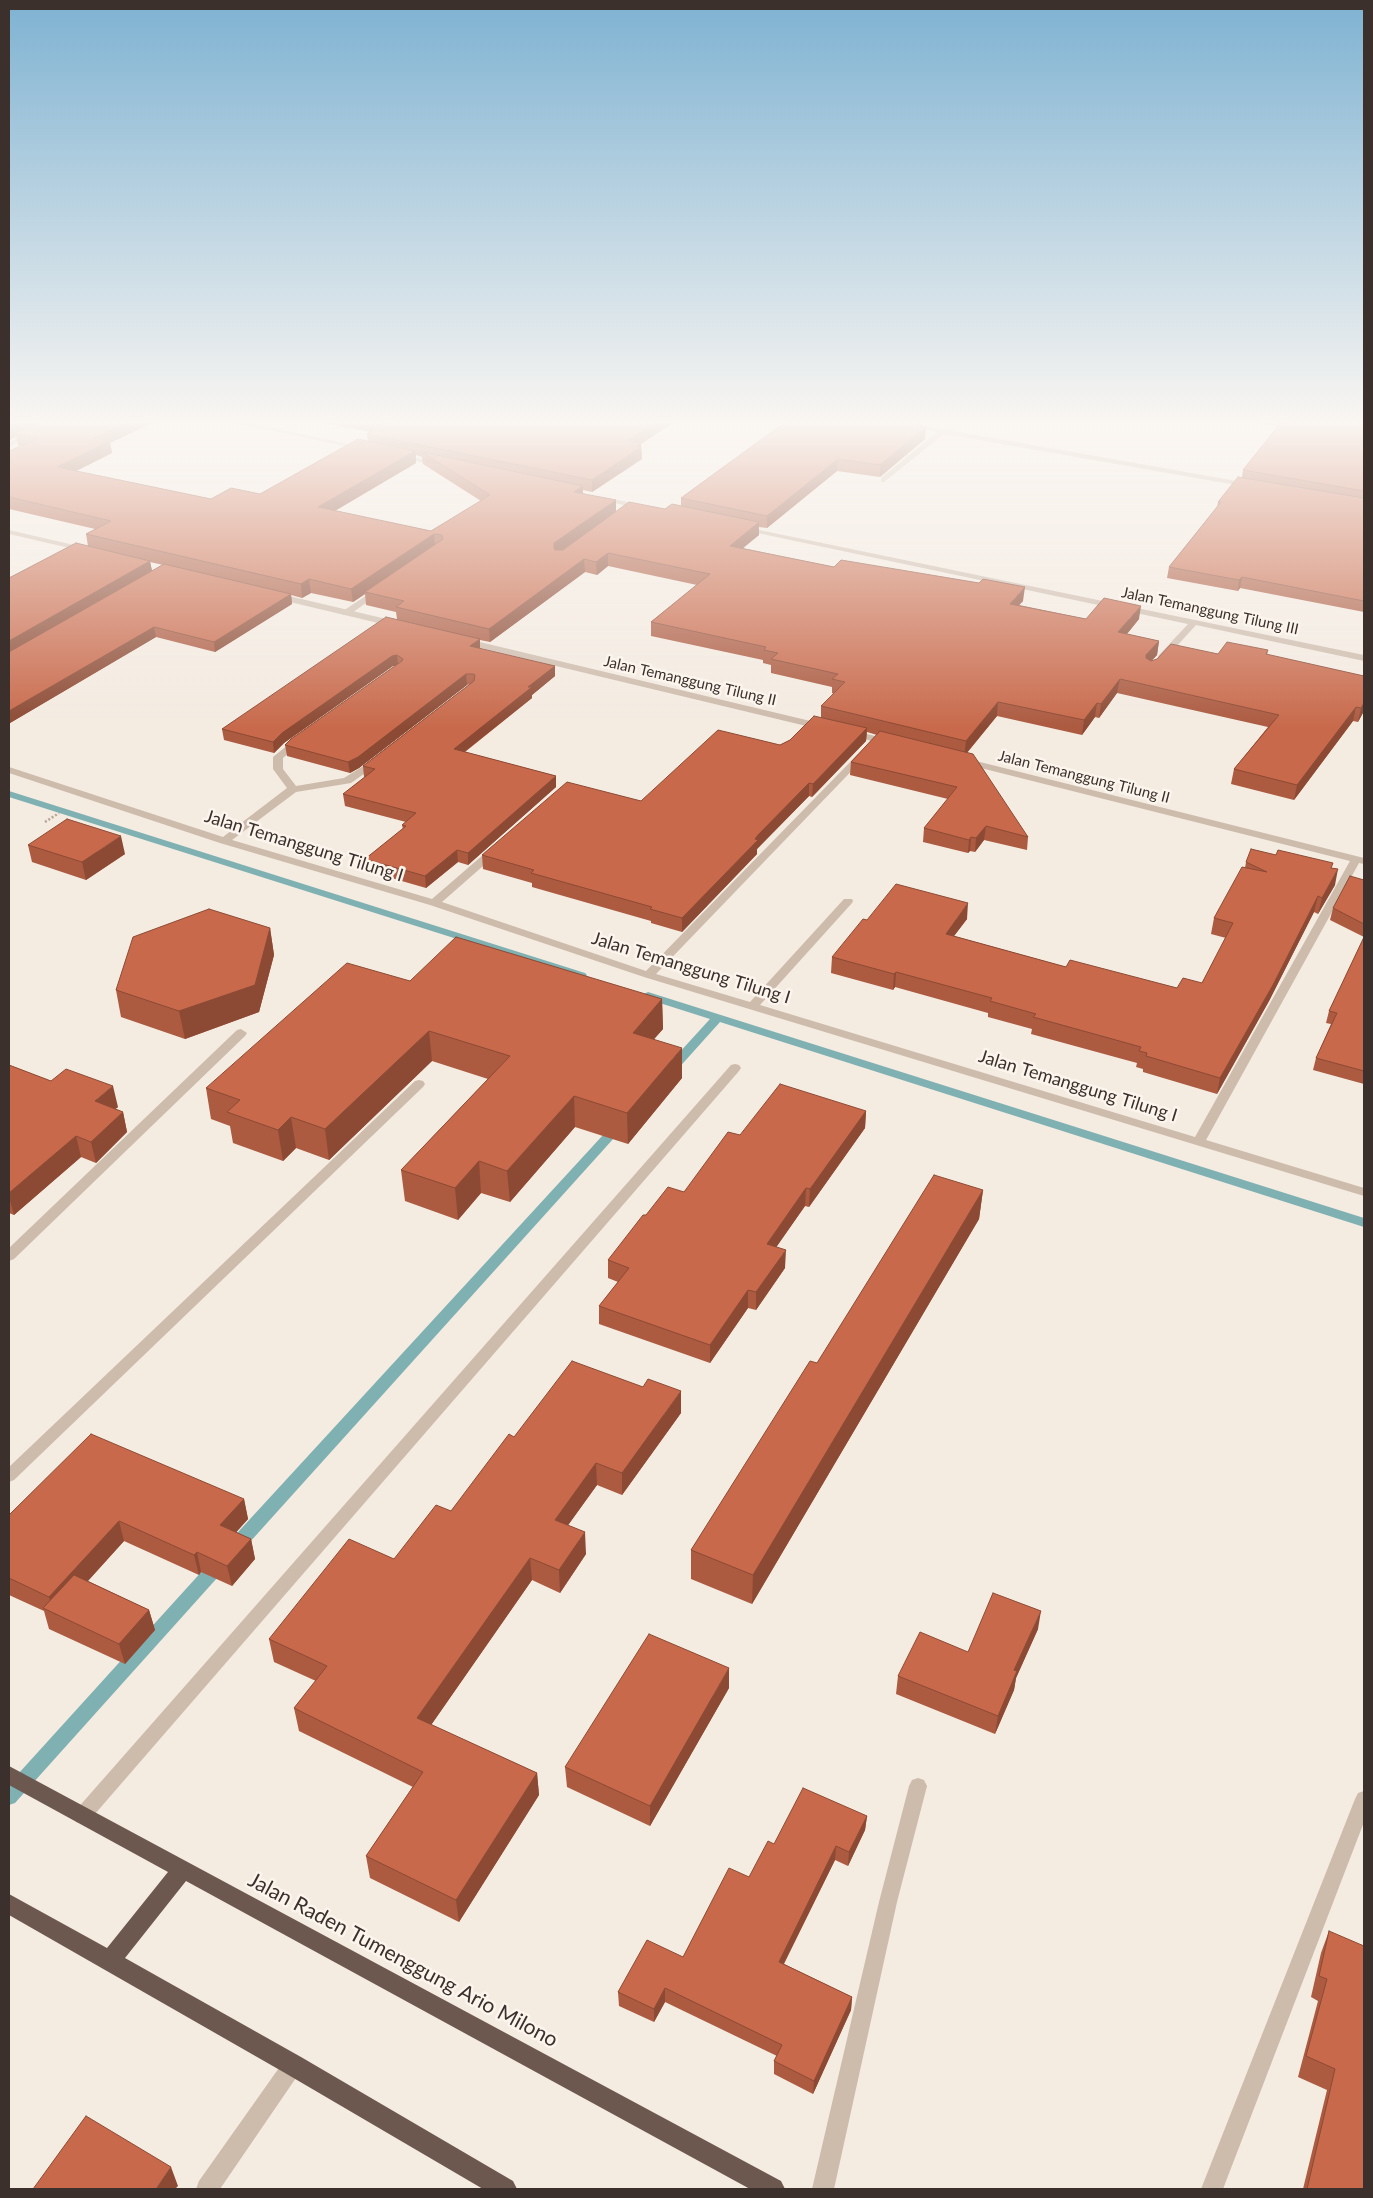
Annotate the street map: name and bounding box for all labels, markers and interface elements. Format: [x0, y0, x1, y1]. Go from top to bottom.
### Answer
street label: Jalan Temanggung Tilung III [1120, 583, 1300, 639]
street label: Jalan Temanggung Tilung II [602, 652, 778, 710]
street label: Jalan Temanggung Tilung II [996, 747, 1172, 807]
street label: Jalan Temanggung Tilung I [202, 805, 406, 887]
street label: Jalan Temanggung Tilung I [589, 927, 793, 1009]
street label: Jalan Temanggung Tilung I [976, 1045, 1180, 1127]
street label: Jalan Raden Tumenggung Ario Milono [244, 1867, 562, 2053]

